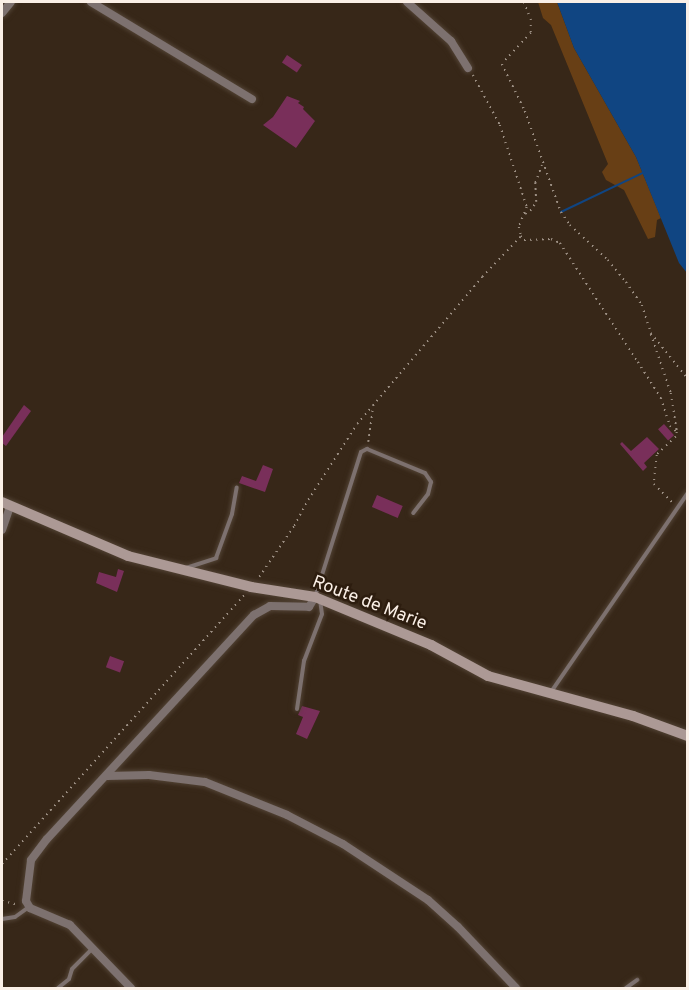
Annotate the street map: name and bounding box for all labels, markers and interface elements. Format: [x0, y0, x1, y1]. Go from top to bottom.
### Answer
street label: Route de Marie [309, 572, 429, 636]

